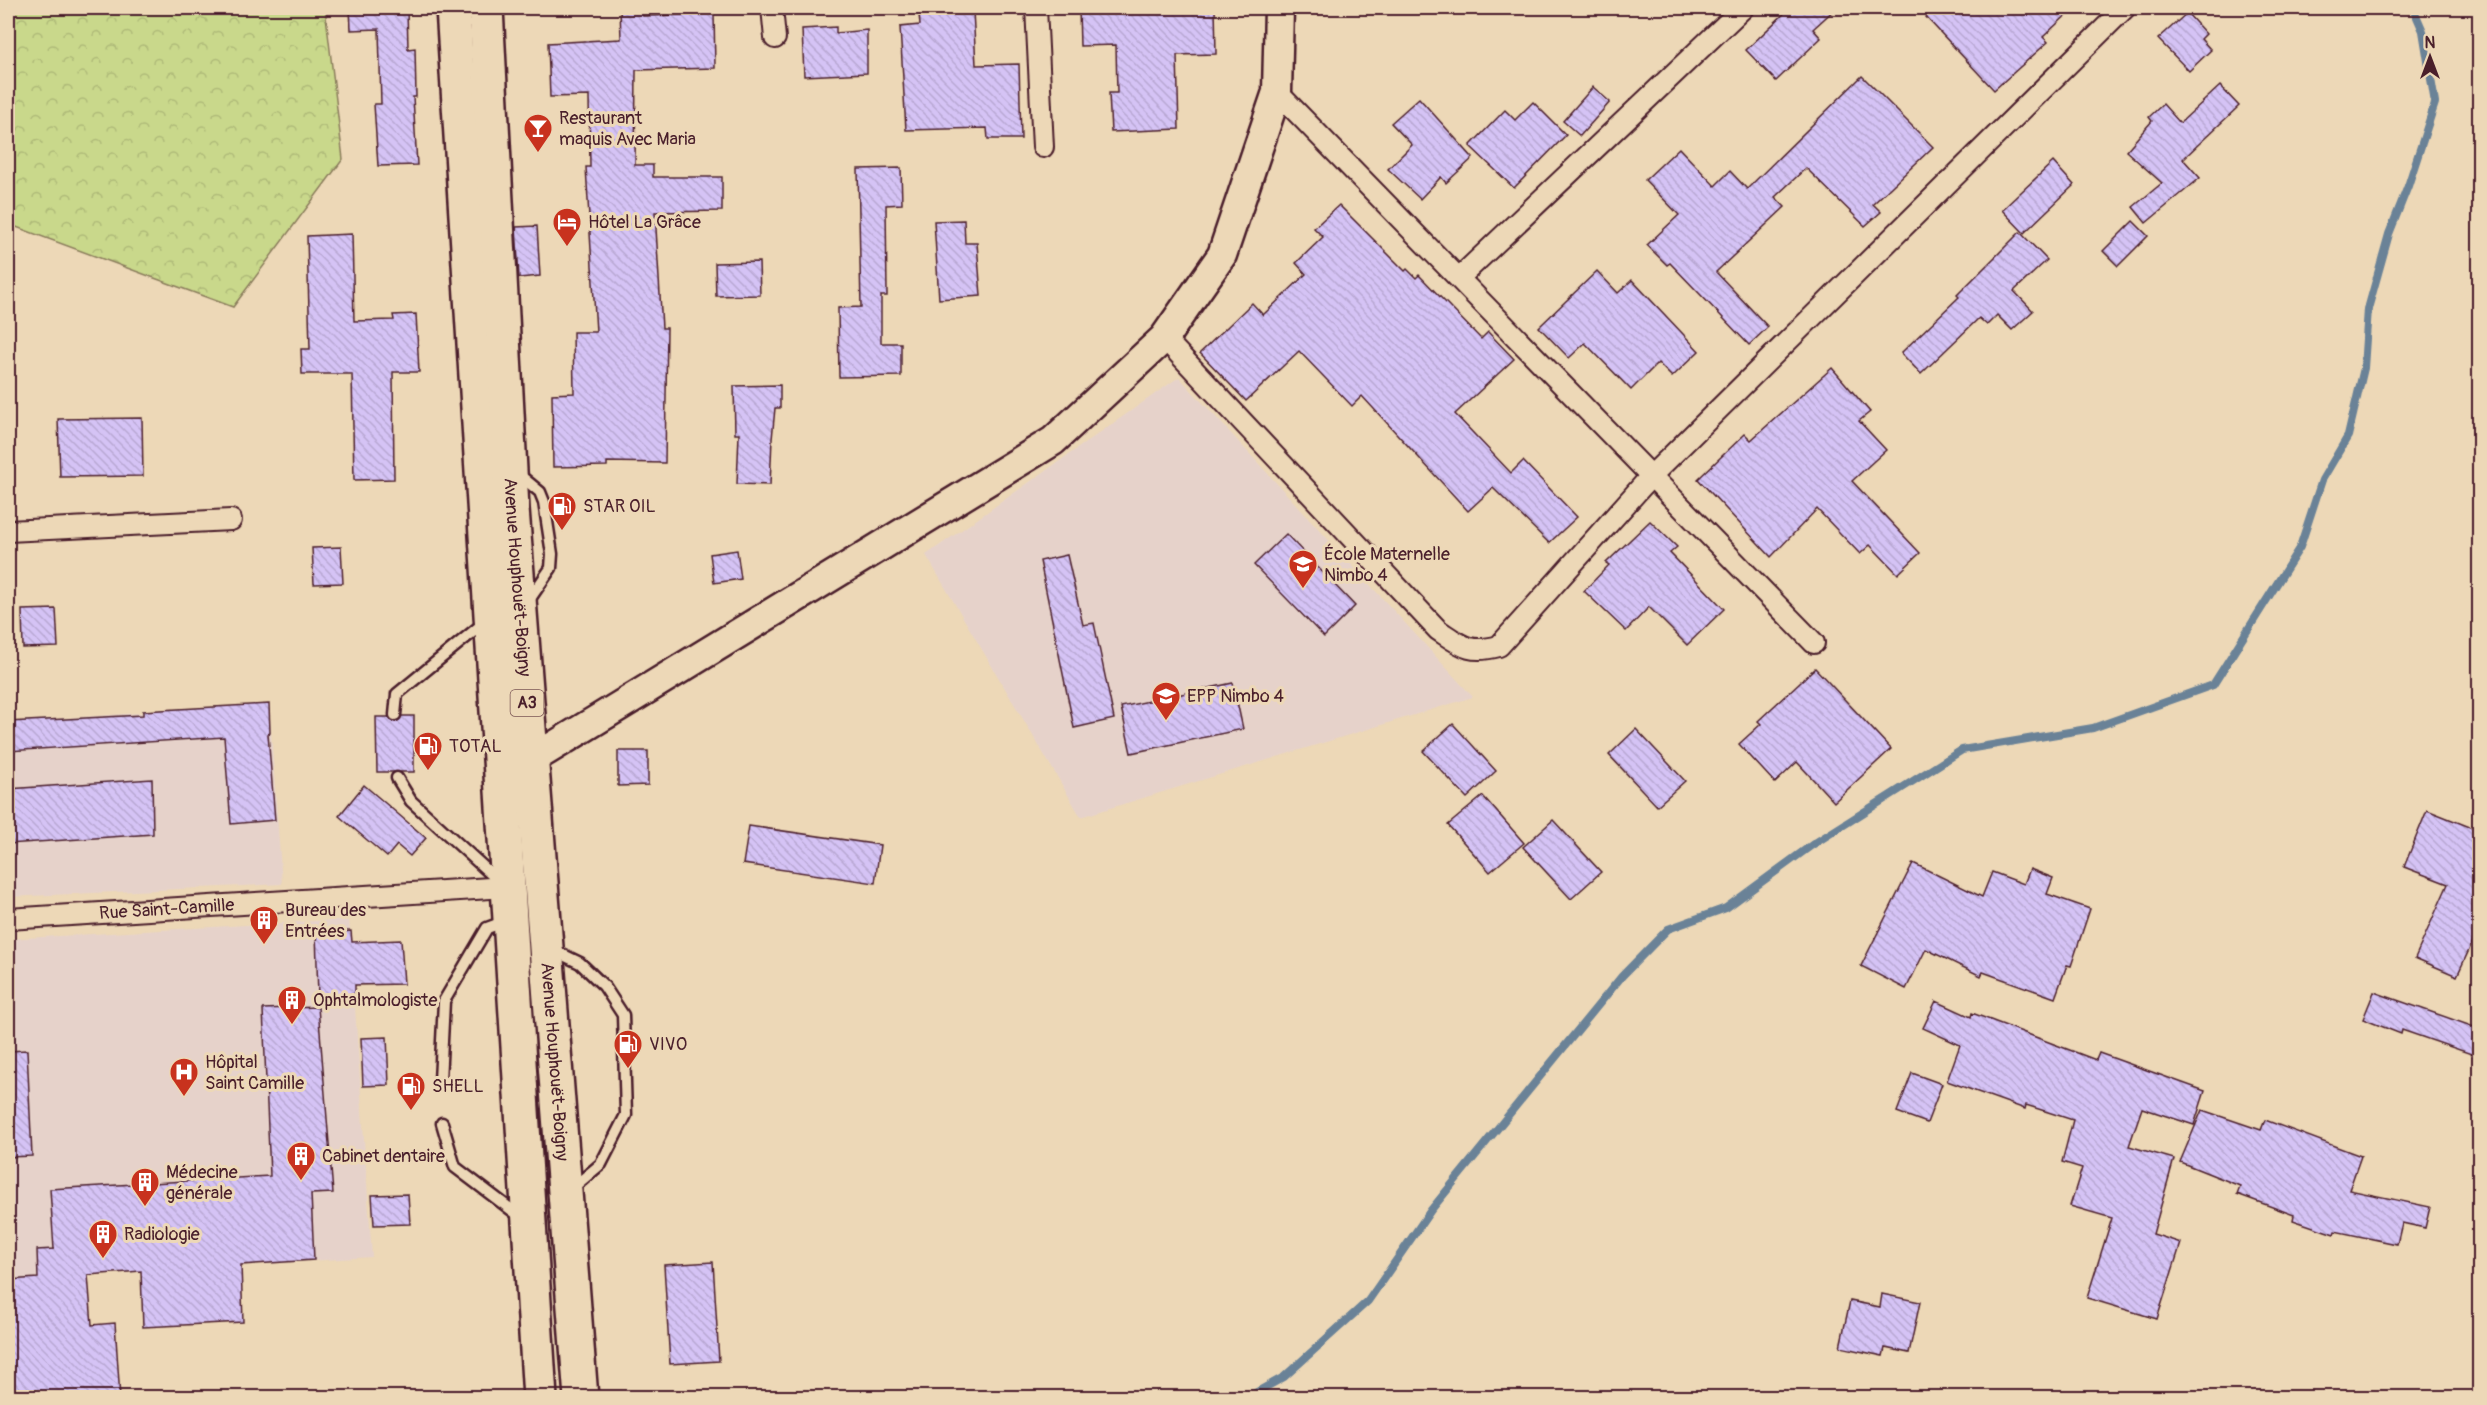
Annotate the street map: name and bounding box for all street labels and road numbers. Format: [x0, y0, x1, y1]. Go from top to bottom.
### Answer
street label: Avenue Houphouët-Boigny [499, 477, 536, 678]
road number: A3 [510, 690, 544, 716]
street label: Rue Saint-Camille [98, 893, 235, 925]
street label: Avenue Houphouët-Boigny [536, 961, 574, 1162]

